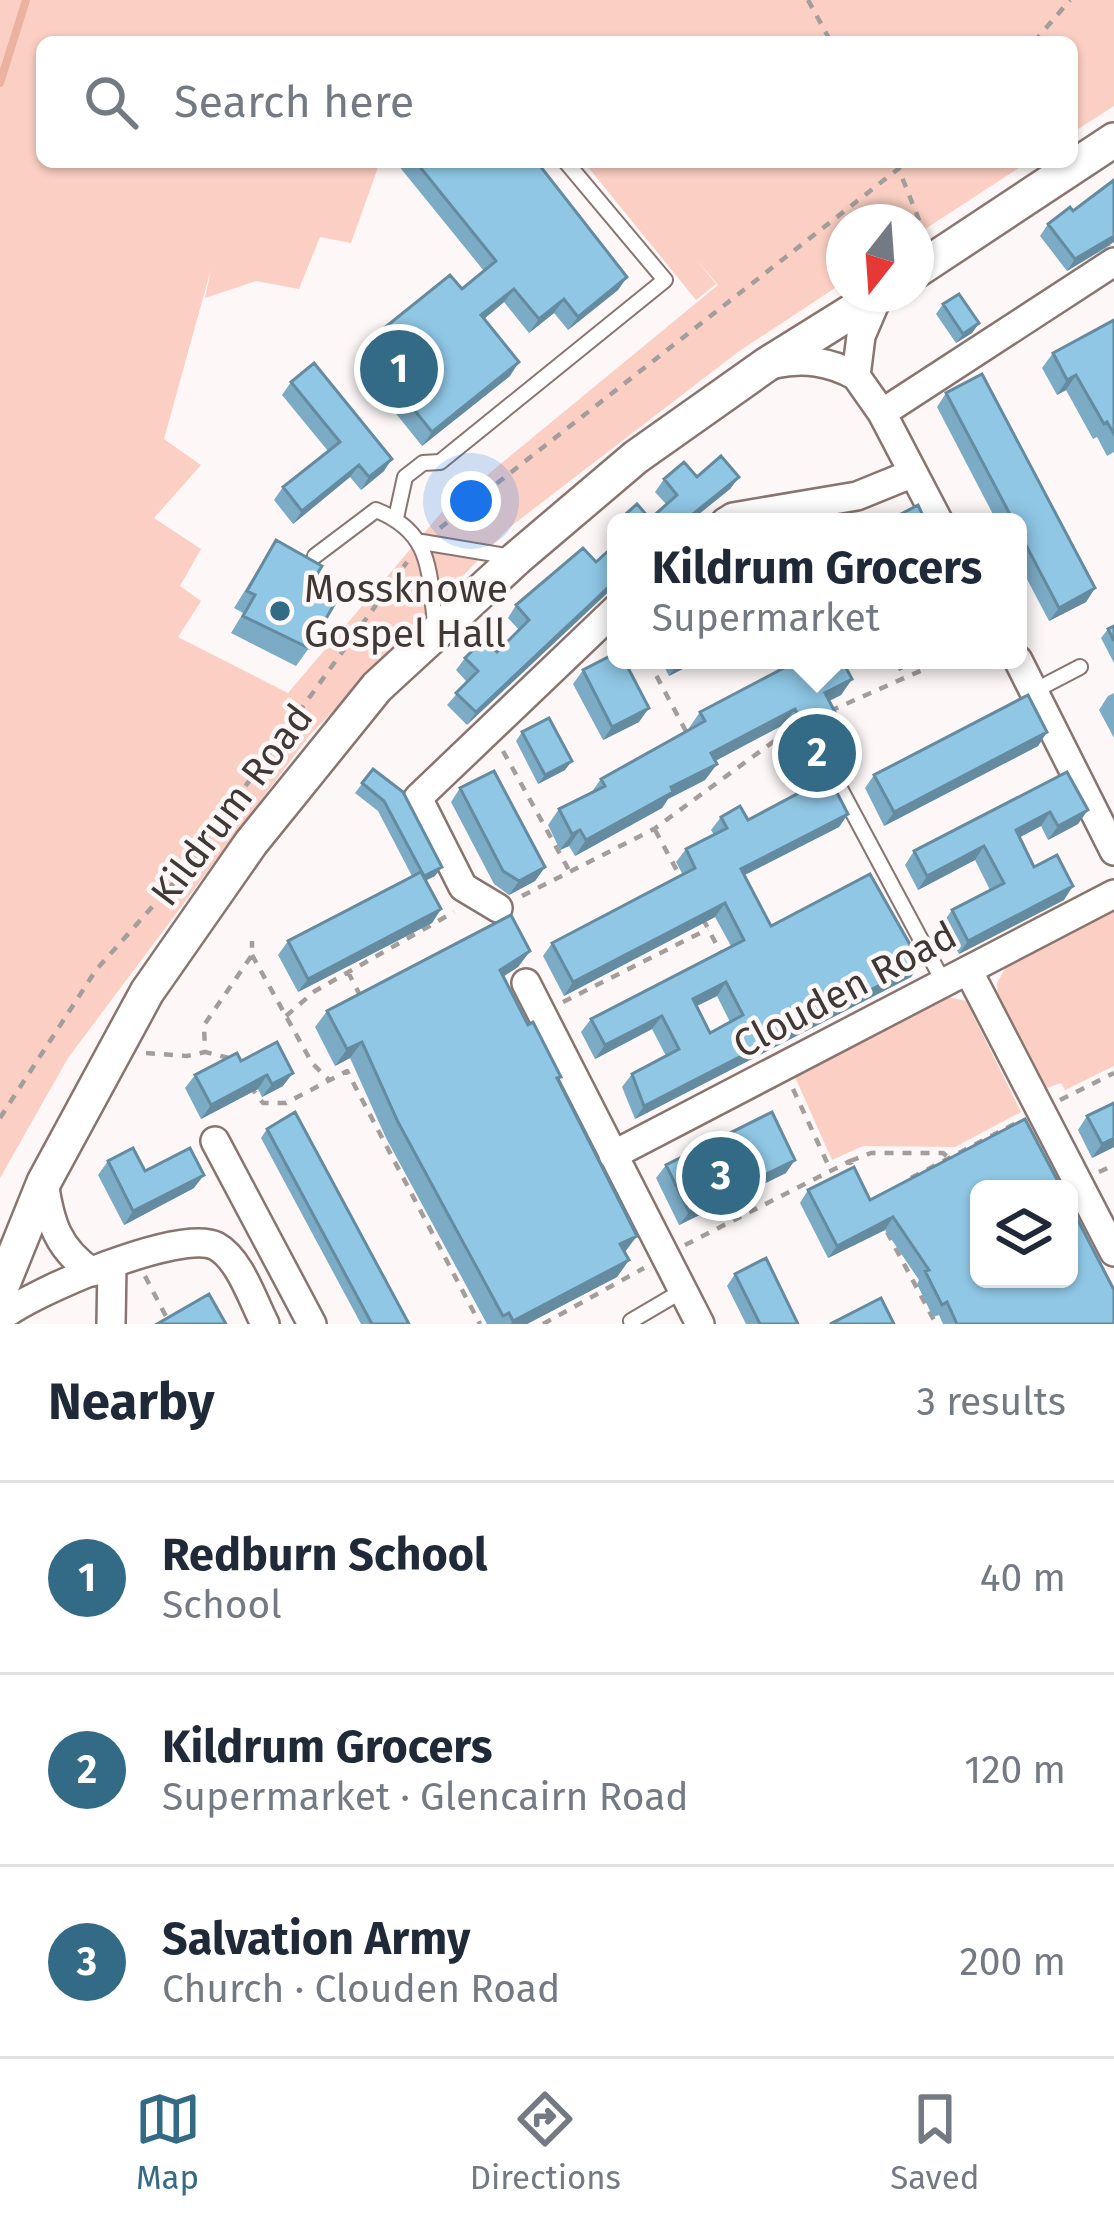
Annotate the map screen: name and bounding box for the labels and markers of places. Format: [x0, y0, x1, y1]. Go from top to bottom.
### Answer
pin: 1 [360, 324, 438, 414]
place label: Mossknowe Gospel Hall [304, 566, 508, 657]
marker: Mossknowe Gospel Hall [267, 598, 293, 624]
pin: 2 [778, 708, 856, 798]
pin: 3 [682, 1131, 760, 1221]

